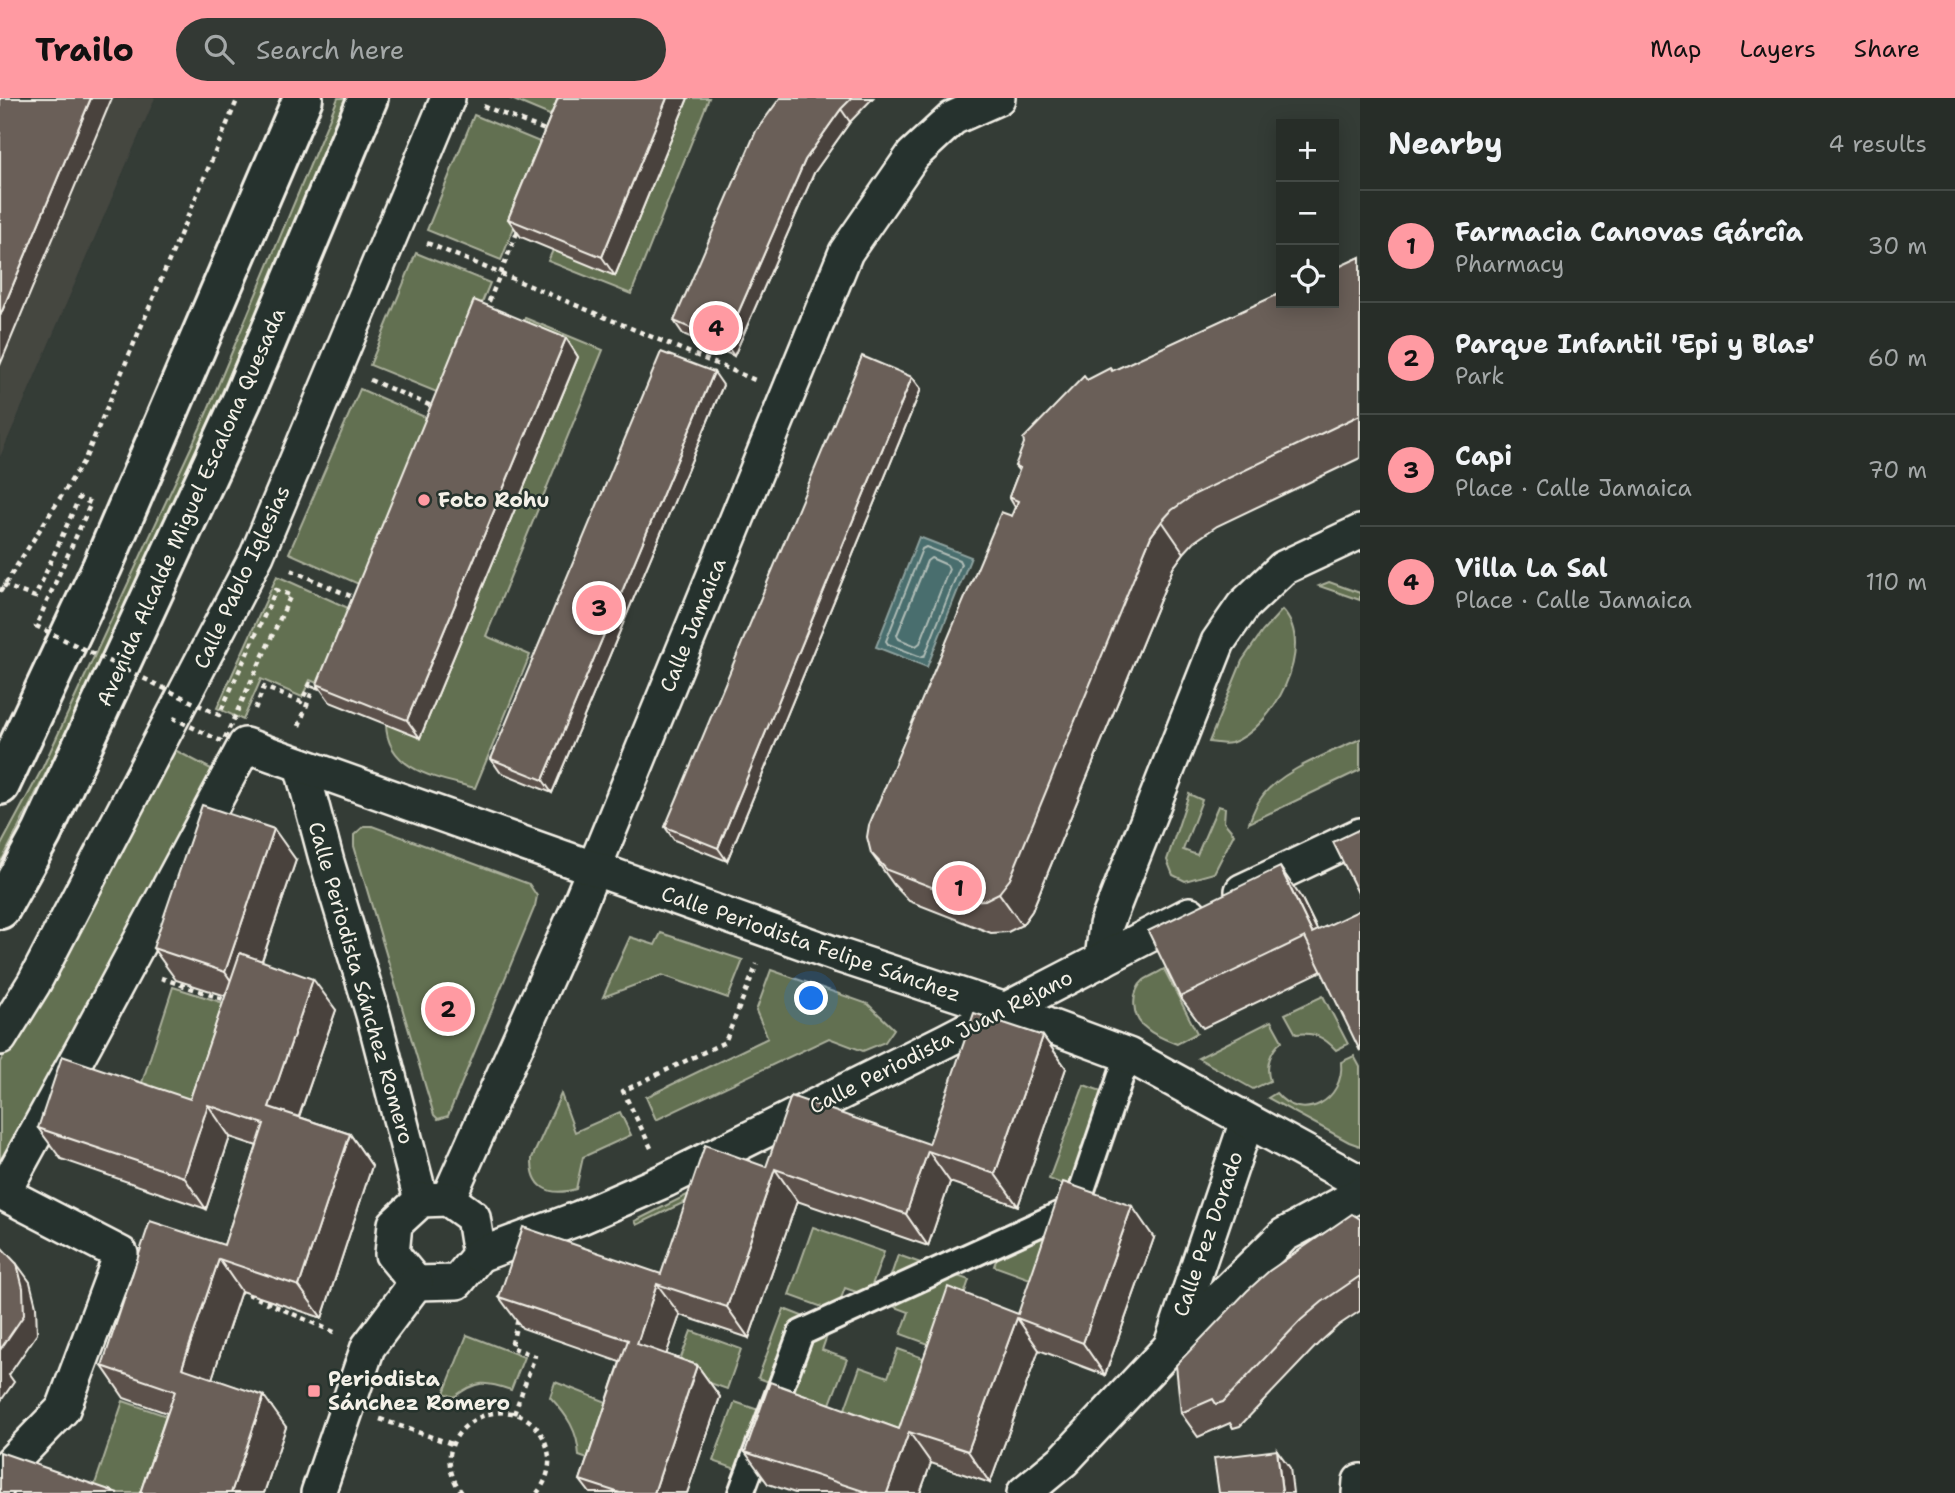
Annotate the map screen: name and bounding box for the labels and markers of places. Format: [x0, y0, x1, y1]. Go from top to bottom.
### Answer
pin: 4 [693, 302, 739, 354]
place label: Foto Rohu [438, 486, 550, 514]
marker: Foto Rohu [416, 492, 432, 508]
pin: 3 [576, 582, 622, 634]
pin: 1 [936, 862, 982, 914]
pin: 2 [425, 983, 471, 1035]
place label: Periodista Sánchez Romero [328, 1365, 510, 1417]
marker: Periodista Sánchez Romero [306, 1383, 322, 1399]

